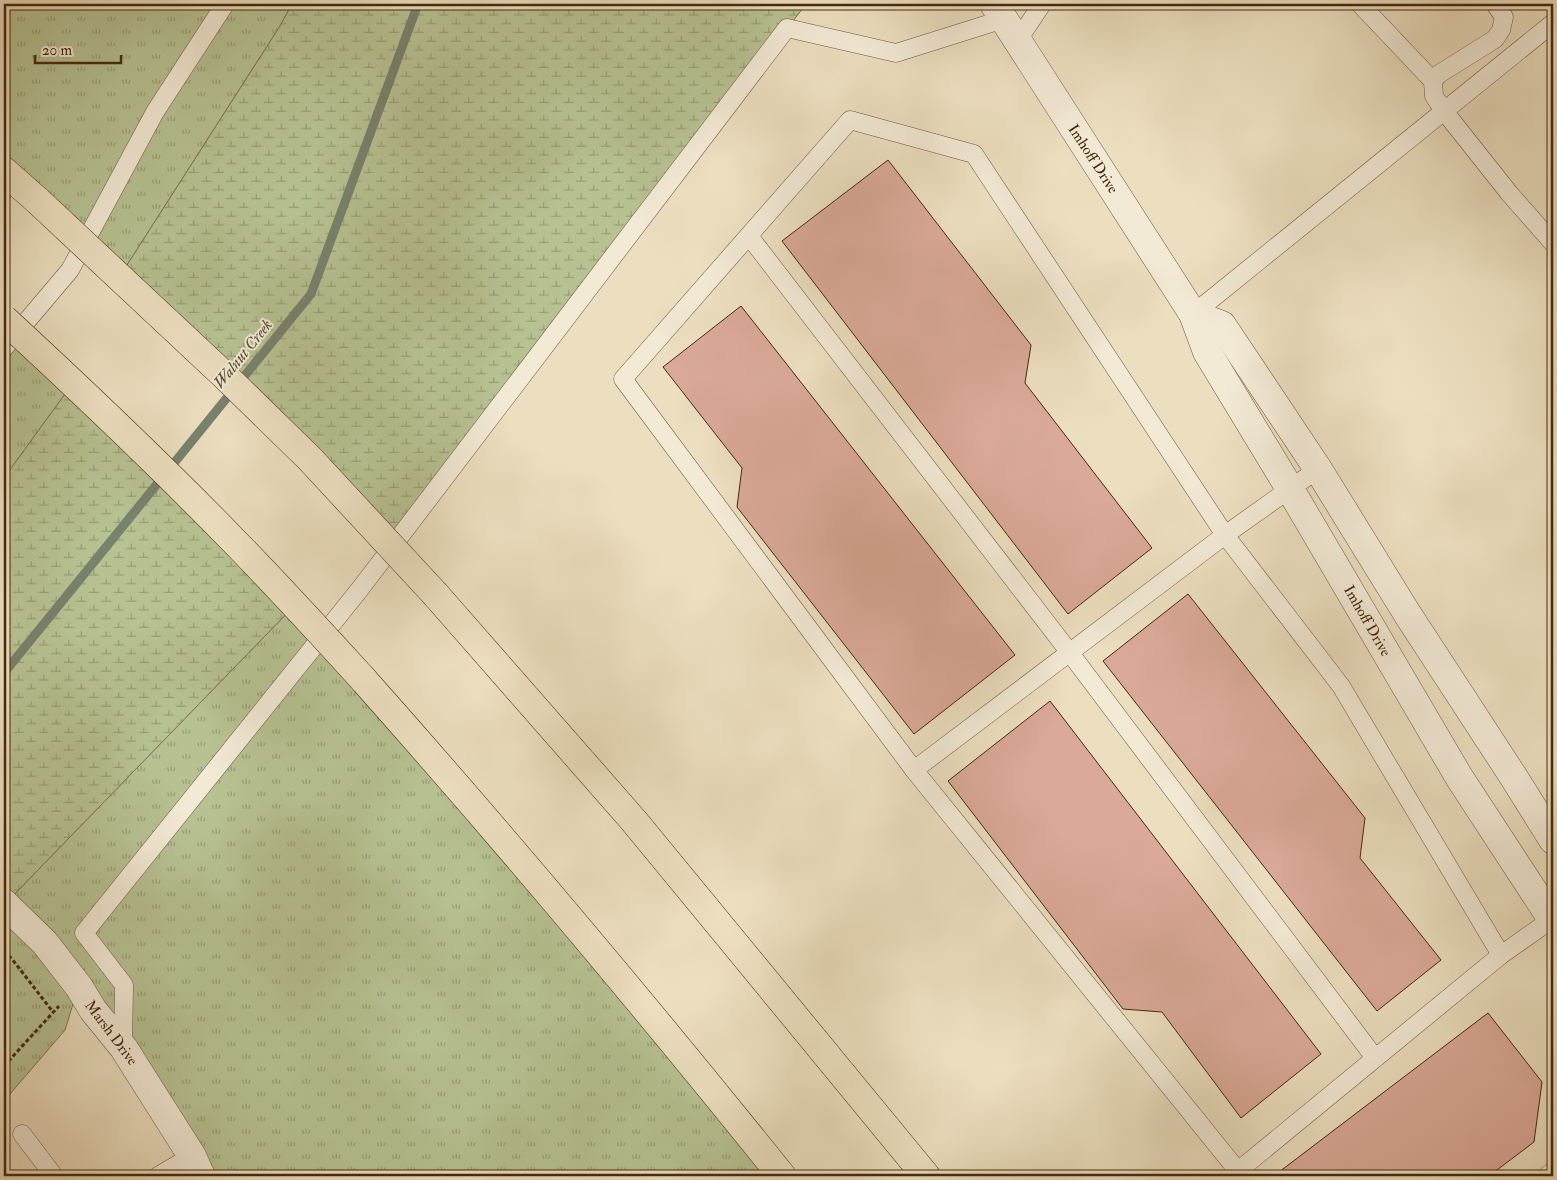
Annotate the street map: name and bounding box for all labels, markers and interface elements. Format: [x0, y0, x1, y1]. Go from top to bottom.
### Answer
scale bar [35, 32, 121, 64]
text: 20 m [42, 41, 72, 60]
street label: Imhoff Drive [1064, 121, 1122, 197]
water label: Walnut Creek [209, 315, 277, 393]
street label: Imhoff Drive [1339, 582, 1395, 660]
street label: Marsh Drive [80, 997, 142, 1069]

